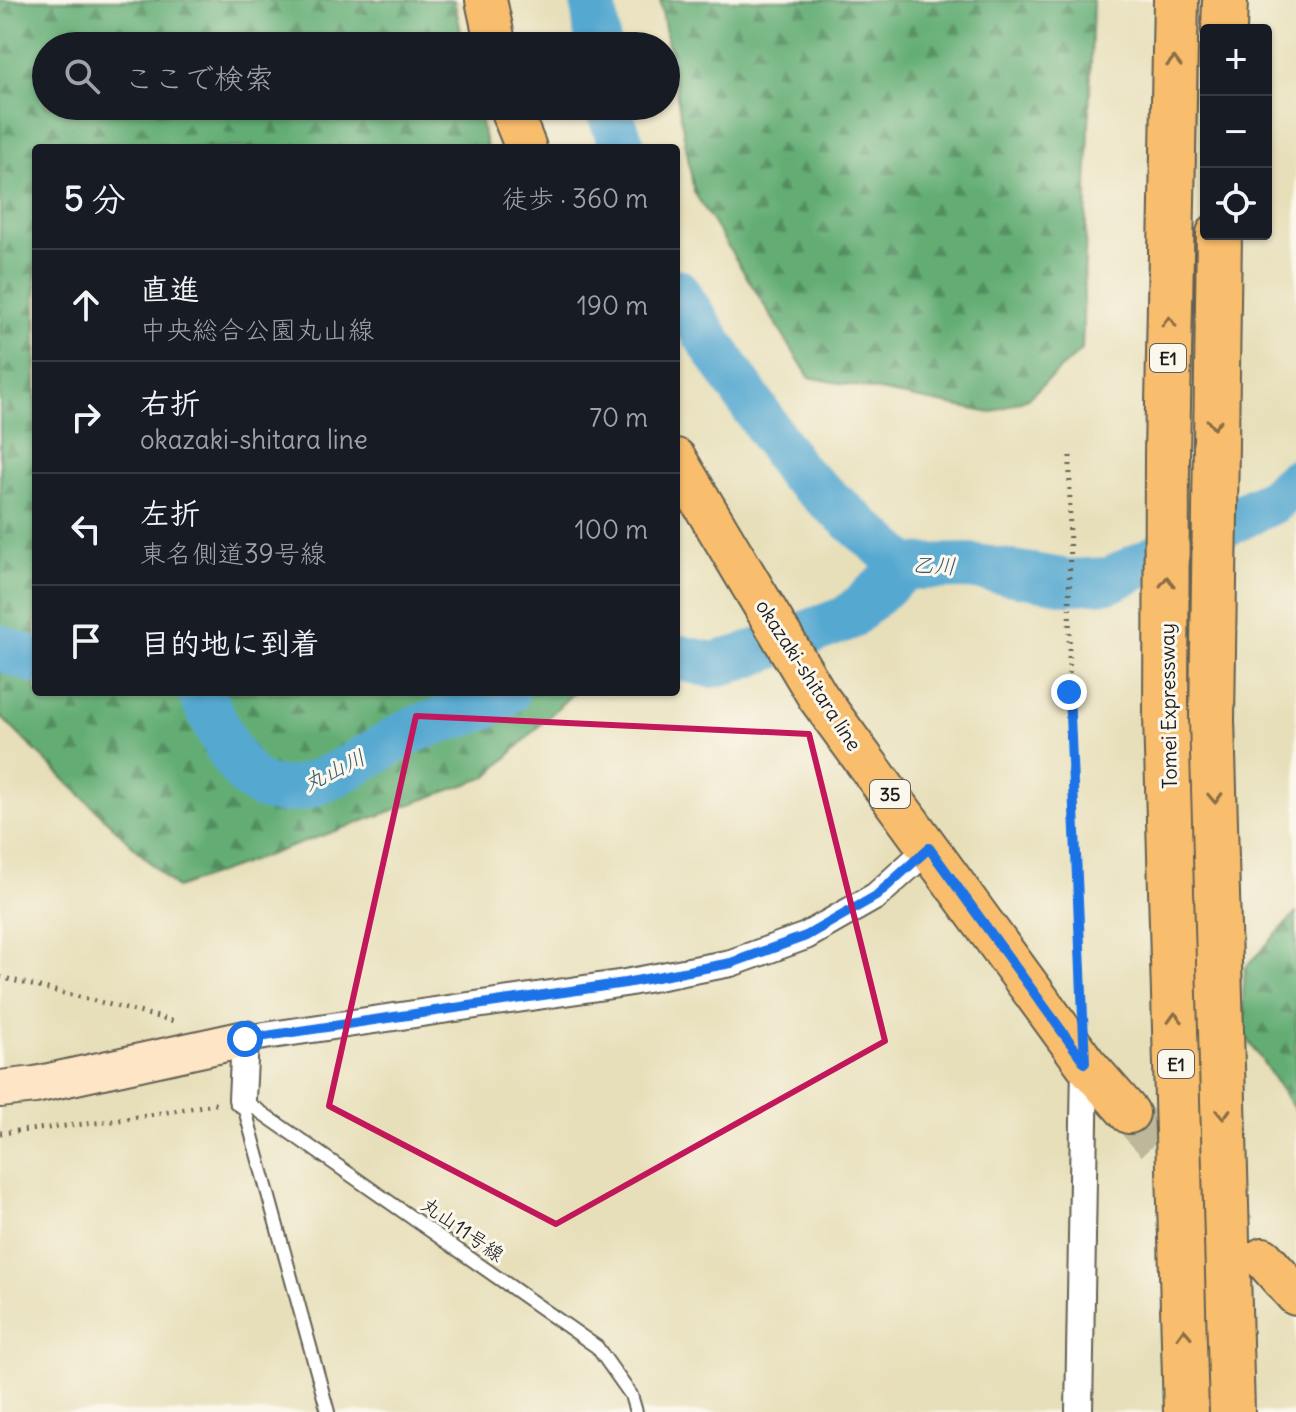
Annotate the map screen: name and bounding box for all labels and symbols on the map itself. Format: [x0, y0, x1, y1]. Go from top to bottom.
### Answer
one-way arrow [1165, 55, 1183, 68]
one-way arrow [1160, 315, 1178, 328]
road number: E1 [1150, 344, 1186, 372]
one-way arrow [1206, 418, 1223, 431]
water label: 乙川 [911, 550, 957, 580]
one-way arrow [1158, 575, 1176, 588]
street label: okazaki-shitara line [751, 595, 867, 755]
street label: Tomei Expressway [1154, 623, 1182, 789]
route end [1051, 674, 1087, 710]
water label: 丸山川 [298, 743, 370, 797]
road number: 35 [870, 780, 910, 808]
one-way arrow [1206, 792, 1223, 805]
one-way arrow [1166, 1011, 1183, 1024]
route start [227, 1021, 263, 1057]
road number: E1 [1158, 1050, 1194, 1078]
one-way arrow [1215, 1108, 1232, 1121]
street label: 丸山11号線 [417, 1191, 509, 1267]
one-way arrow [1175, 1327, 1192, 1340]

